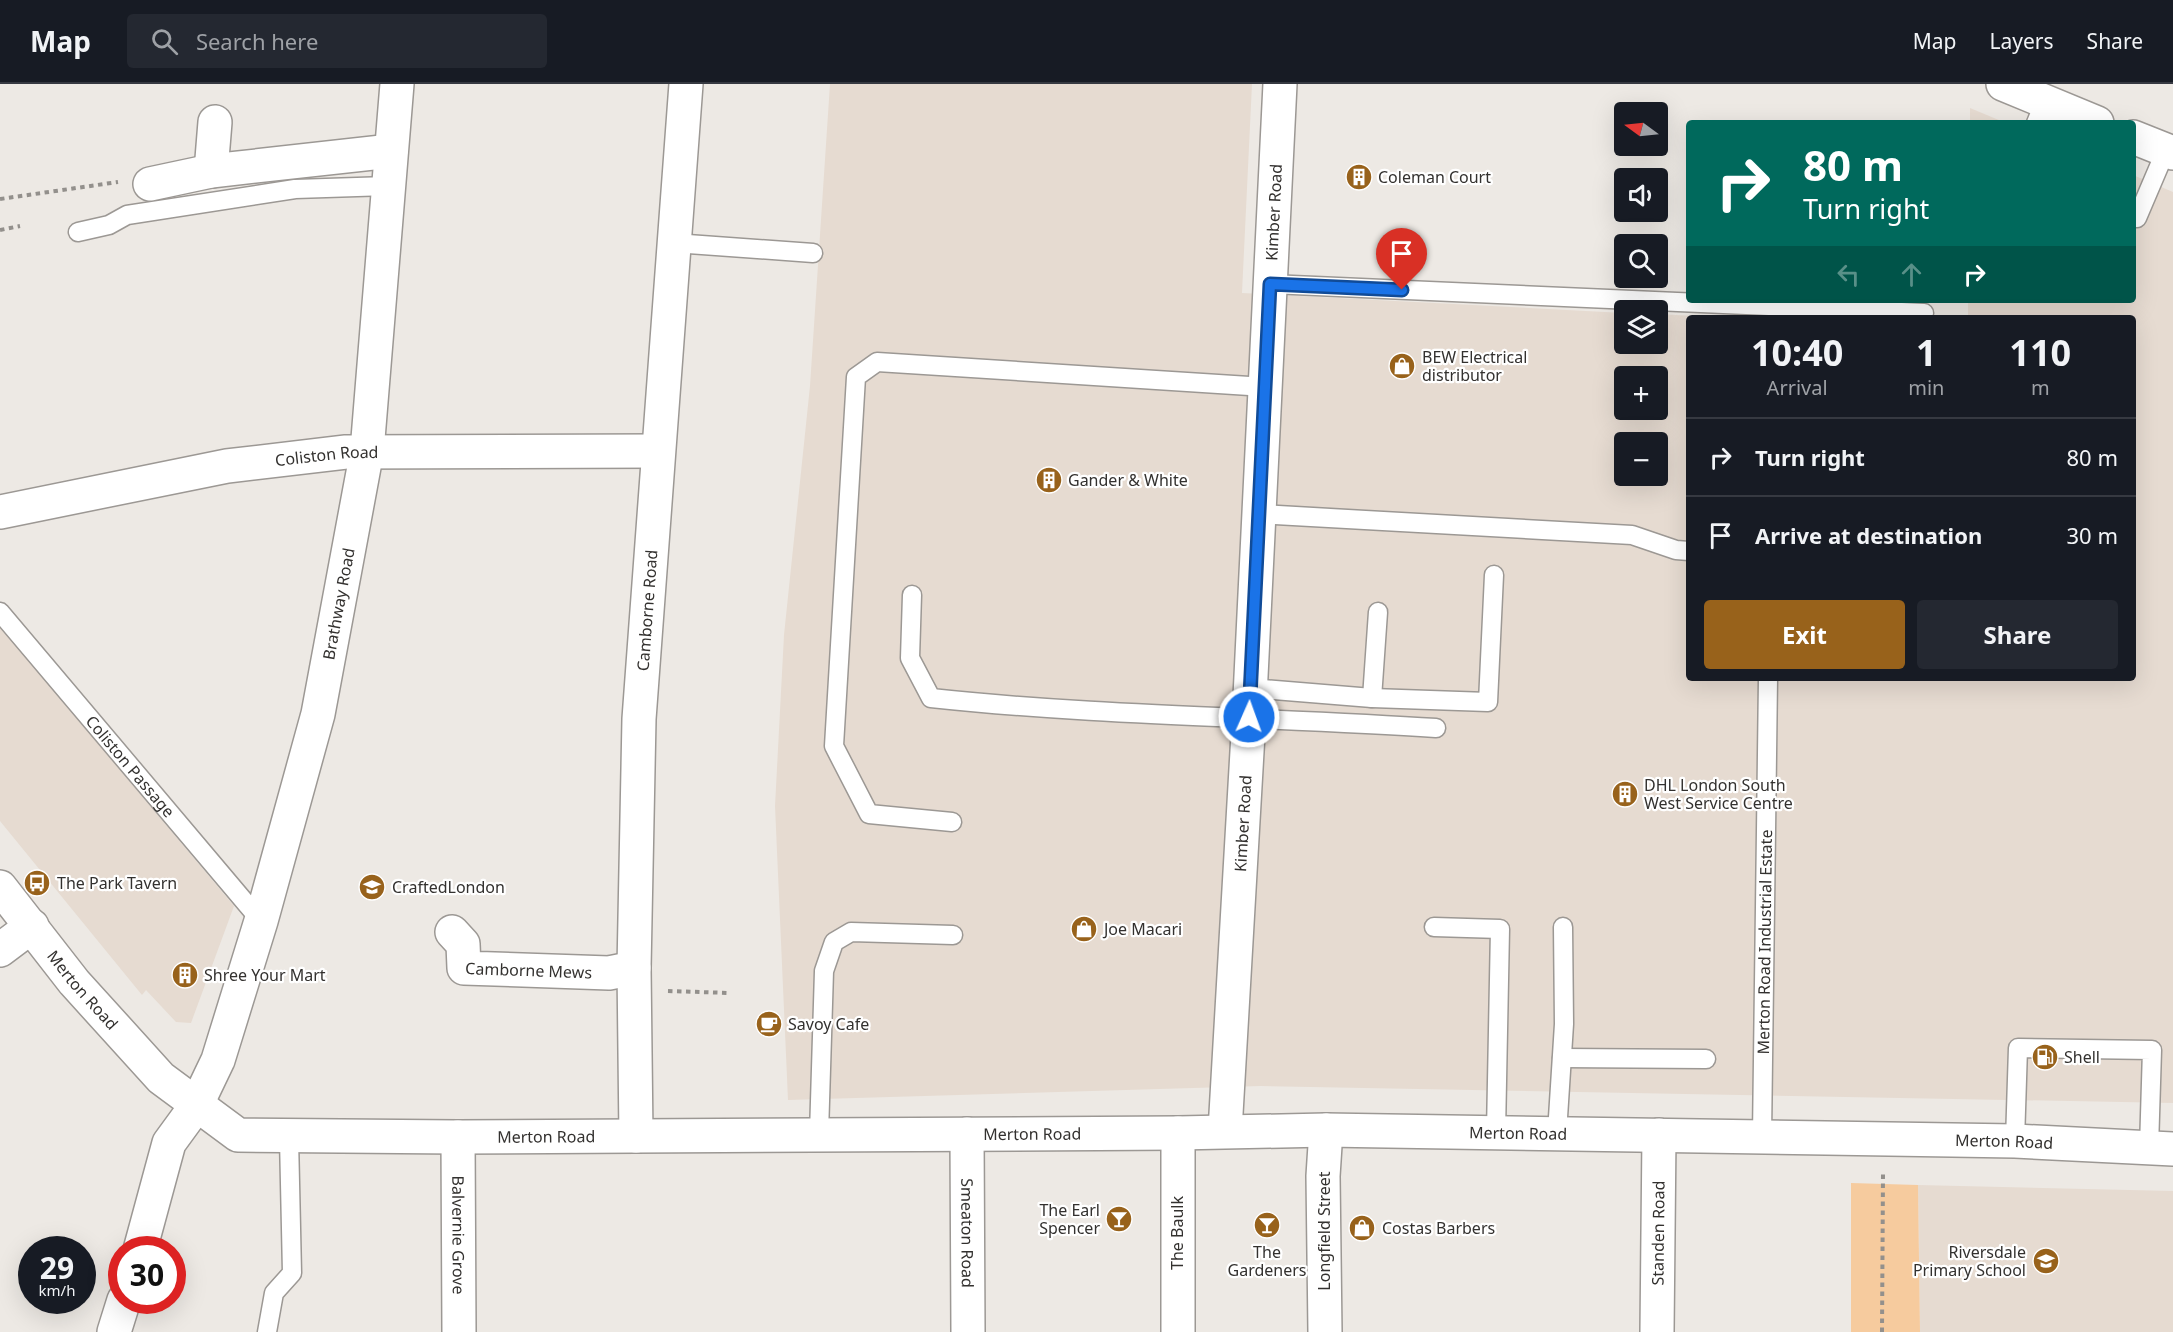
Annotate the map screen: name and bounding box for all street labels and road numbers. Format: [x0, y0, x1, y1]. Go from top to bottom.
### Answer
street label: Kimber Road [1260, 163, 1287, 261]
street label: Coliston Road [274, 441, 378, 471]
street label: Brathway Road [317, 546, 360, 662]
street label: Camborne Road [632, 549, 663, 672]
street label: Coliston Passage [81, 711, 180, 822]
street label: Kimber Road [1229, 774, 1257, 873]
street label: Merton Road Industrial Estate [1752, 829, 1777, 1055]
street label: Merton Road [42, 946, 123, 1034]
street label: Camborne Mews [465, 957, 592, 983]
street label: Merton Road [1469, 1121, 1567, 1145]
street label: Merton Road [983, 1123, 1081, 1145]
street label: Merton Road [497, 1125, 595, 1148]
street label: Merton Road [1955, 1129, 2054, 1154]
street label: Longfield Street [1313, 1171, 1335, 1291]
street label: Balvernie Grove [447, 1175, 470, 1295]
street label: Smeaton Road [956, 1178, 979, 1288]
street label: Standen Road [1646, 1180, 1670, 1286]
street label: The Baulk [1166, 1196, 1188, 1270]

